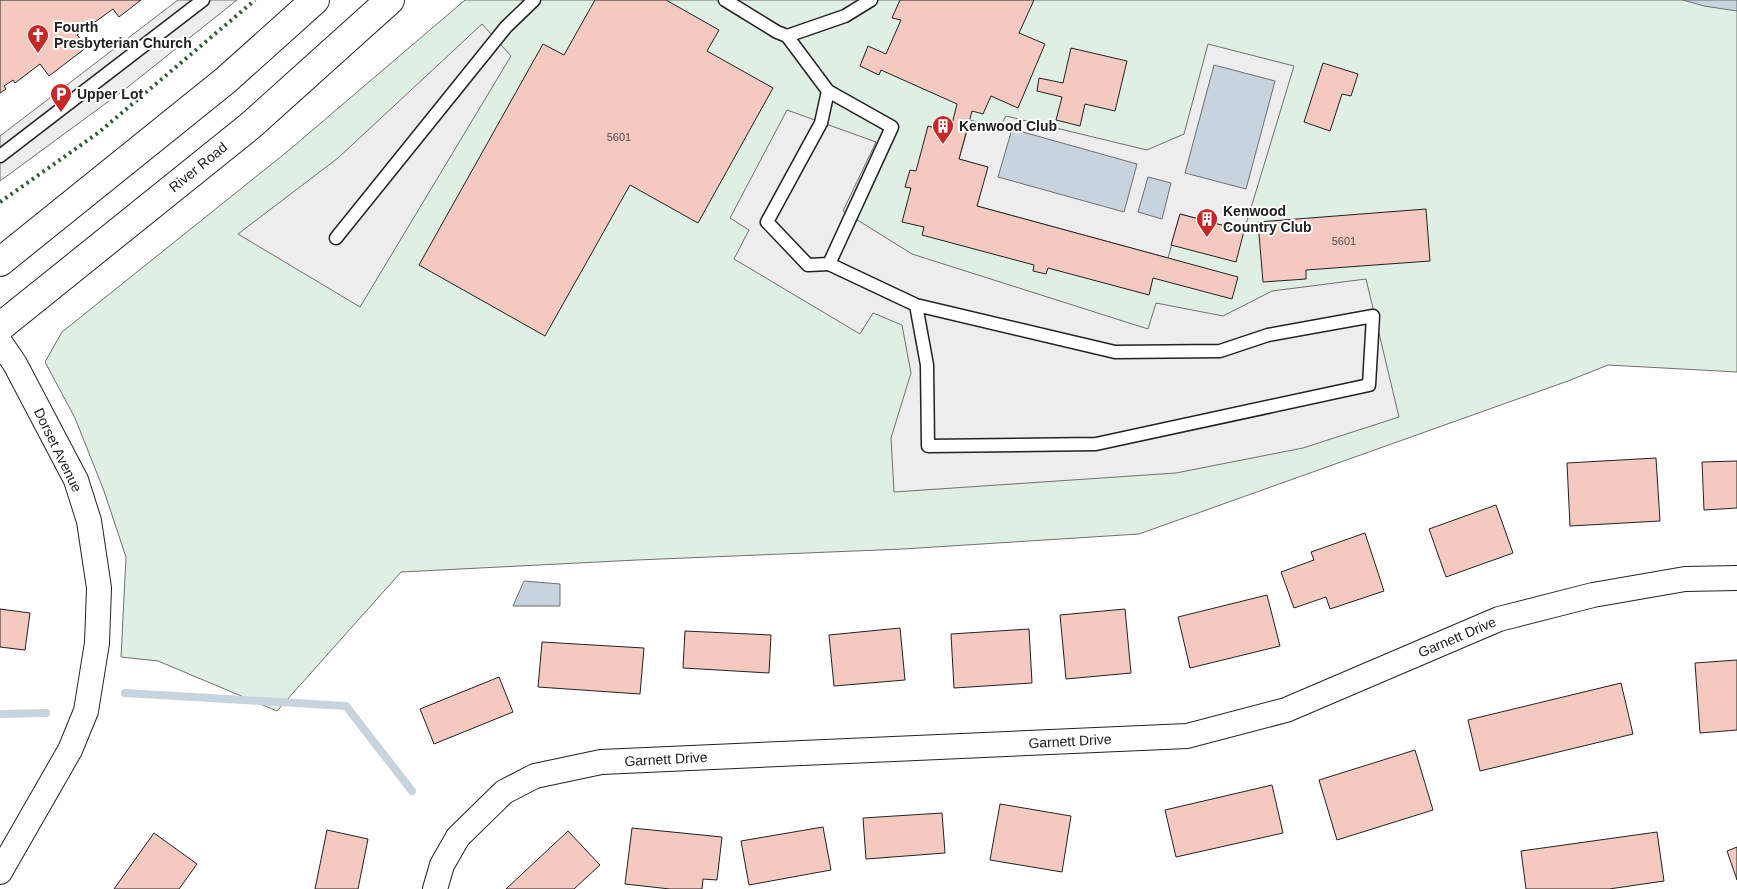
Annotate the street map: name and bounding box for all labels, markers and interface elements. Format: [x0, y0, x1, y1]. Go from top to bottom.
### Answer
place label: Fourth Presbyterian Church [54, 19, 192, 51]
church icon: Fourth Presbyterian Church [26, 23, 50, 54]
parking icon: Upper Lot [49, 82, 73, 113]
place label: Upper Lot [77, 86, 143, 102]
building icon: Kenwood Club [931, 114, 955, 145]
place label: Kenwood Club [959, 118, 1057, 134]
house number: 5601 [607, 131, 631, 143]
street label: River Road [166, 139, 230, 195]
place label: Kenwood Country Club [1223, 203, 1312, 235]
building icon: Kenwood Country Club [1195, 207, 1219, 238]
house number: 5601 [1332, 235, 1356, 247]
street label: Dorset Avenue [31, 405, 85, 495]
street label: Garnett Drive [1416, 613, 1499, 661]
street label: Garnett Drive [1028, 731, 1112, 751]
street label: Garnett Drive [624, 749, 708, 769]

